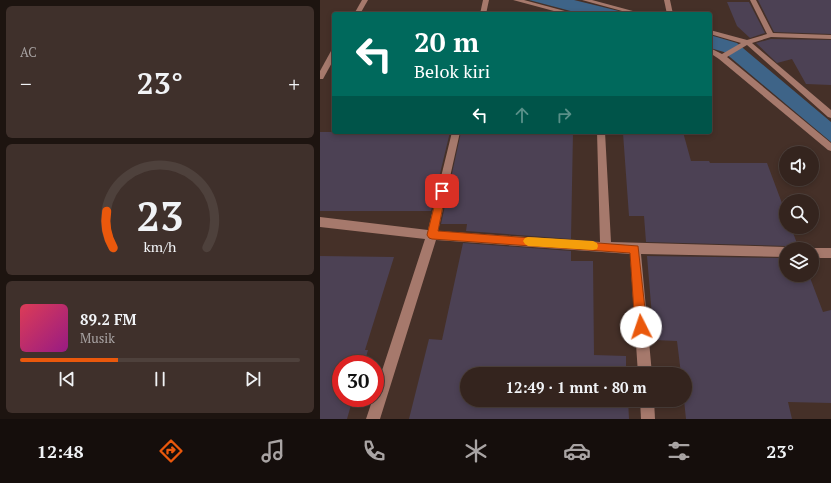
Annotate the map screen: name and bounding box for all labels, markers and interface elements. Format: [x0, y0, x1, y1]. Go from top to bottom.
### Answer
text: 20 m [414, 23, 479, 60]
icon: left [348, 28, 400, 80]
text: AC [20, 43, 37, 61]
text: Belok kiri [414, 59, 490, 83]
text: 23° [137, 63, 183, 103]
text: − [20, 69, 32, 98]
text: + [288, 69, 300, 98]
icon: left [469, 104, 491, 126]
icon: ahead [511, 104, 533, 126]
icon: right [553, 104, 575, 126]
map controls [779, 146, 819, 282]
button: sound [779, 146, 819, 186]
pin [425, 174, 459, 208]
icon: arrive [431, 180, 453, 202]
text: 23 [136, 187, 184, 242]
button: search [779, 194, 819, 234]
text: km/h [144, 236, 177, 255]
button: layers [779, 242, 819, 282]
position arrow [620, 306, 662, 348]
text: 89.2 FM [80, 309, 137, 329]
text: Musik [80, 329, 115, 347]
speed limit sign: 30 [332, 355, 384, 407]
icon: previous [56, 368, 78, 390]
icon: pause [149, 368, 171, 390]
icon: next [242, 368, 264, 390]
text: 12:49 · 1 mnt · 80 m [505, 377, 647, 397]
icon: directions [157, 437, 185, 465]
icon: music [259, 437, 287, 465]
icon: phone [360, 437, 388, 465]
icon: climate [462, 437, 490, 465]
icon: car [563, 437, 591, 465]
icon: filters [665, 437, 693, 465]
text: 12:48 [37, 439, 84, 463]
text: 23° [766, 439, 794, 463]

